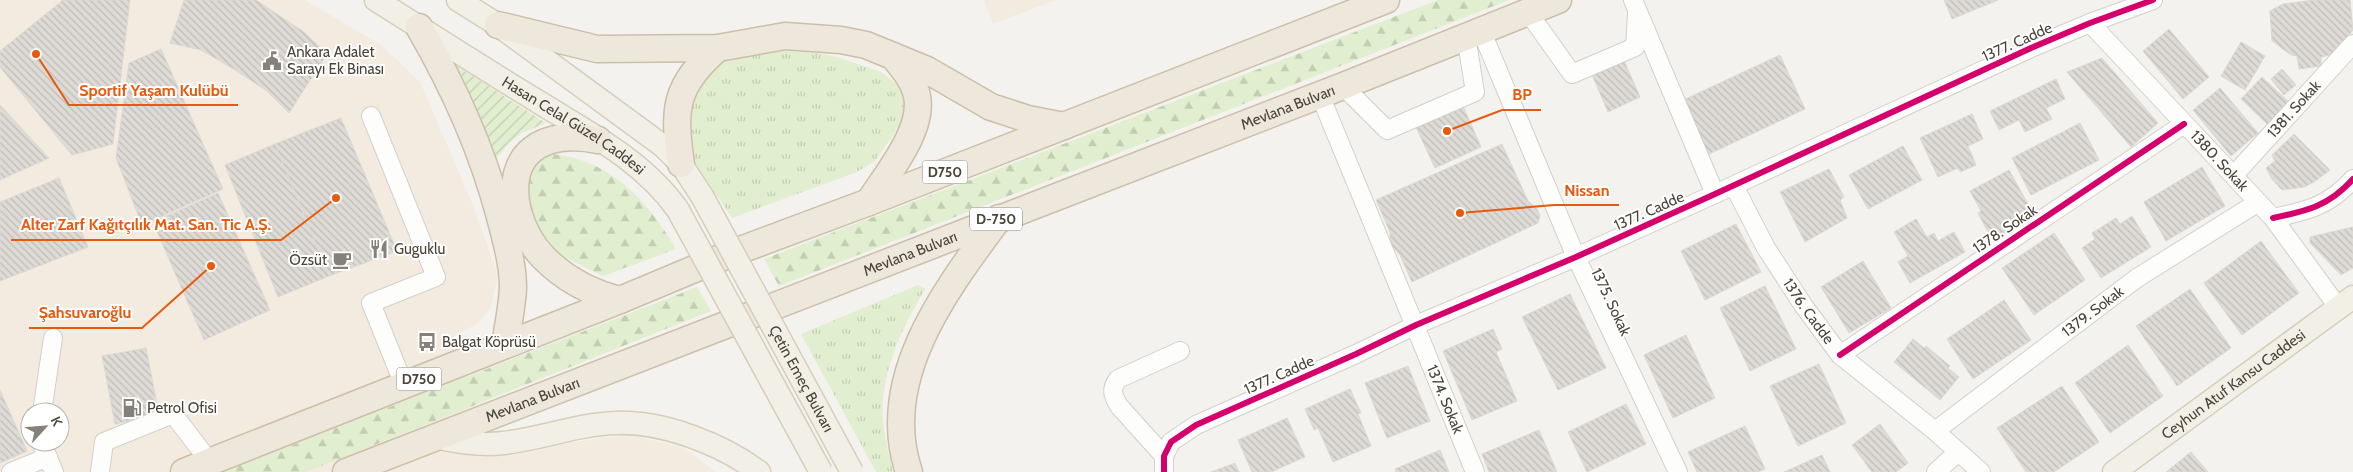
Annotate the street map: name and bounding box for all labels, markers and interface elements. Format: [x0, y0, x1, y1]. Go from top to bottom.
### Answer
street label: 1377. Cadde [1979, 18, 2055, 65]
place label: Ankara Adalet Sarayı Ek Binası [287, 43, 384, 78]
public building icon: Ankara Adalet Sarayı Ek Binası [261, 50, 283, 72]
street label: Hasan Celal Güzel Caddesi [499, 73, 649, 178]
callout: Sportif Yaşam Kulübü [69, 74, 238, 105]
street label: 1381. Sokak [2263, 77, 2325, 141]
callout: BP [1502, 79, 1541, 110]
text: Sportif Yaşam Kulübü [79, 81, 229, 100]
street label: Mevlana Bulvarı [1238, 81, 1337, 134]
text: BP [1512, 85, 1532, 104]
street label: 1380. Sokak [2187, 127, 2252, 195]
road number: D750 [922, 160, 968, 183]
callout: Nissan [1554, 174, 1619, 205]
text: Nissan [1564, 181, 1610, 200]
street label: 1377. Cadde [1611, 187, 1687, 234]
street label: 1378. Sokak [1969, 201, 2041, 257]
road number: D-750 [970, 208, 1022, 230]
callout: Alter Zarf Kağıtçılık Mat. San. Tic A.Ş. [11, 209, 281, 240]
text: Alter Zarf Kağıtçılık Mat. San. Tic A.Ş. [21, 215, 271, 234]
street label: Mevlana Bulvarı [861, 227, 960, 280]
restaurant icon: Guguklu [368, 238, 390, 260]
place label: Guguklu [394, 240, 445, 258]
cafe icon: Özsüt [331, 249, 353, 271]
place label: Özsüt [289, 251, 327, 269]
street label: 1375. Sokak [1587, 265, 1635, 339]
street label: 1376. Cadde [1779, 275, 1838, 348]
street label: 1379. Sokak [2058, 282, 2128, 341]
callout: Şahsuvaroğlu [29, 297, 142, 328]
text: Şahsuvaroğlu [39, 303, 131, 322]
street label: Çetin Emeç Bulvarı [765, 322, 838, 435]
street label: Ceyhun Atuf Kansu Caddesi [2158, 326, 2309, 443]
bus stop icon: Balgat Köprüsü [416, 331, 438, 353]
place label: Balgat Köprüsü [442, 333, 536, 351]
street label: 1377. Cadde [1241, 351, 1317, 398]
street label: 1374. Sokak [1423, 362, 1467, 437]
road number: D750 [396, 368, 442, 390]
street label: Mevlana Bulvarı [483, 373, 582, 426]
fuel station icon: Petrol Ofisi [121, 397, 143, 419]
place label: Petrol Ofisi [147, 399, 217, 417]
north arrow [20, 402, 70, 452]
text: K [47, 413, 67, 429]

